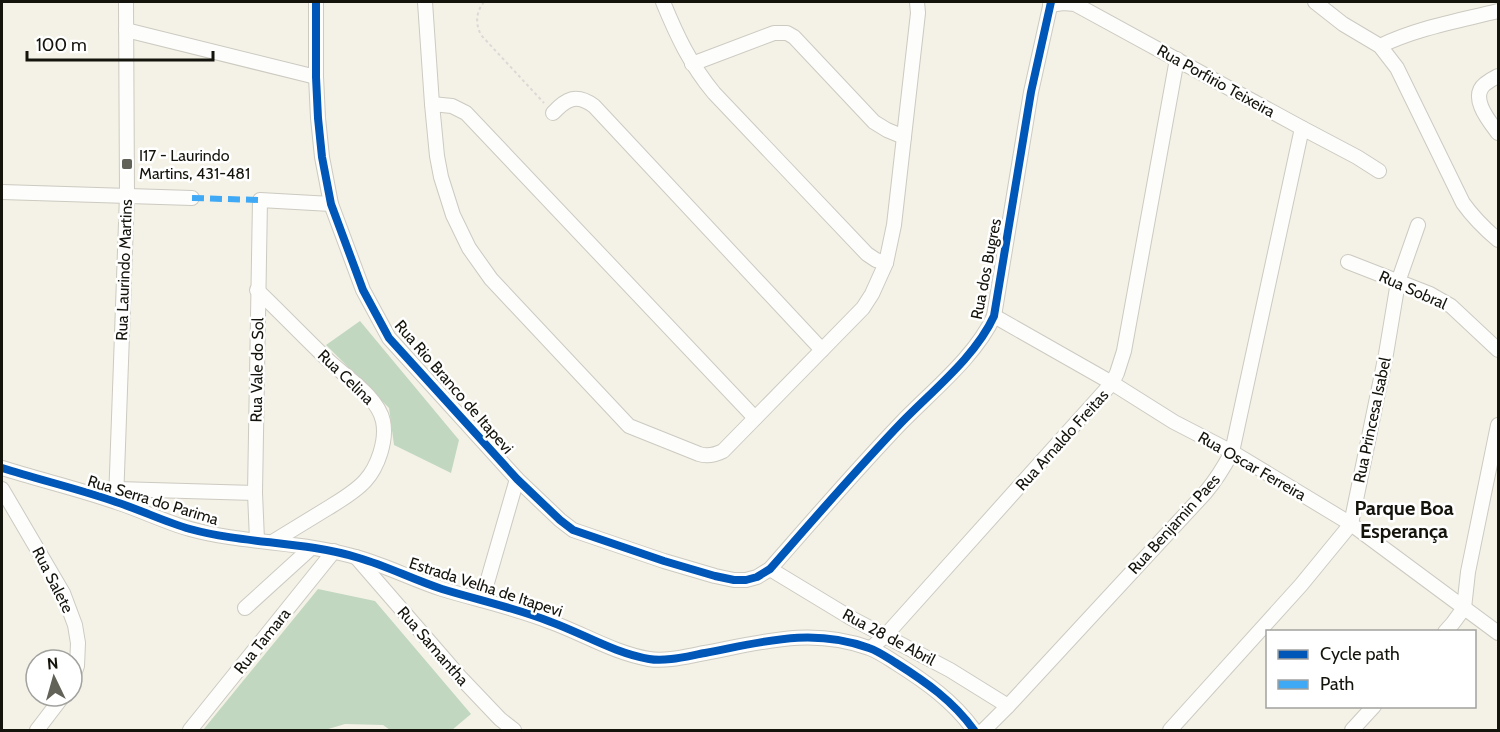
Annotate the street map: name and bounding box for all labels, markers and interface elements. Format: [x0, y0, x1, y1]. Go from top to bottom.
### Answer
scale bar [27, 24, 213, 62]
text: 100 m [36, 34, 87, 56]
street label: Rua Porfirio Teixeira [1154, 41, 1279, 121]
place label: I17 - Laurindo Martins, 431-481 [139, 146, 250, 183]
marker: I17 - Laurindo Martins, 431-481 [120, 157, 134, 171]
street label: Rua Laurindo Martins [112, 198, 136, 341]
street label: Rua dos Bugres [967, 217, 1005, 321]
street label: Rua Sobral [1376, 267, 1450, 314]
street label: Rua Rio Branco de Itapevi [391, 316, 517, 458]
street label: Rua Vale do Sol [247, 317, 267, 422]
street label: Rua Celina [314, 346, 378, 409]
street label: Rua Princesa Isabel [1349, 355, 1395, 485]
street label: Rua Arnaldo Freitas [1012, 385, 1113, 494]
street label: Rua Oscar Ferreira [1195, 427, 1310, 505]
street label: Rua Benjamin Paes [1124, 470, 1224, 578]
street label: Rua Serra do Parima [85, 471, 221, 529]
district label: Parque Boa Esperança [1354, 496, 1454, 543]
street label: Rua Salete [28, 544, 78, 616]
street label: Estrada Velha de Itapevi [407, 553, 565, 621]
street label: Rua Samantha [394, 603, 473, 690]
street label: Rua Tamara [230, 604, 294, 678]
street label: Rua 28 de Abril [839, 605, 939, 670]
legend [1266, 630, 1476, 708]
text: Cycle path [1320, 643, 1400, 665]
north arrow [24, 648, 84, 708]
text: N [46, 654, 59, 674]
text: Path [1320, 673, 1354, 695]

